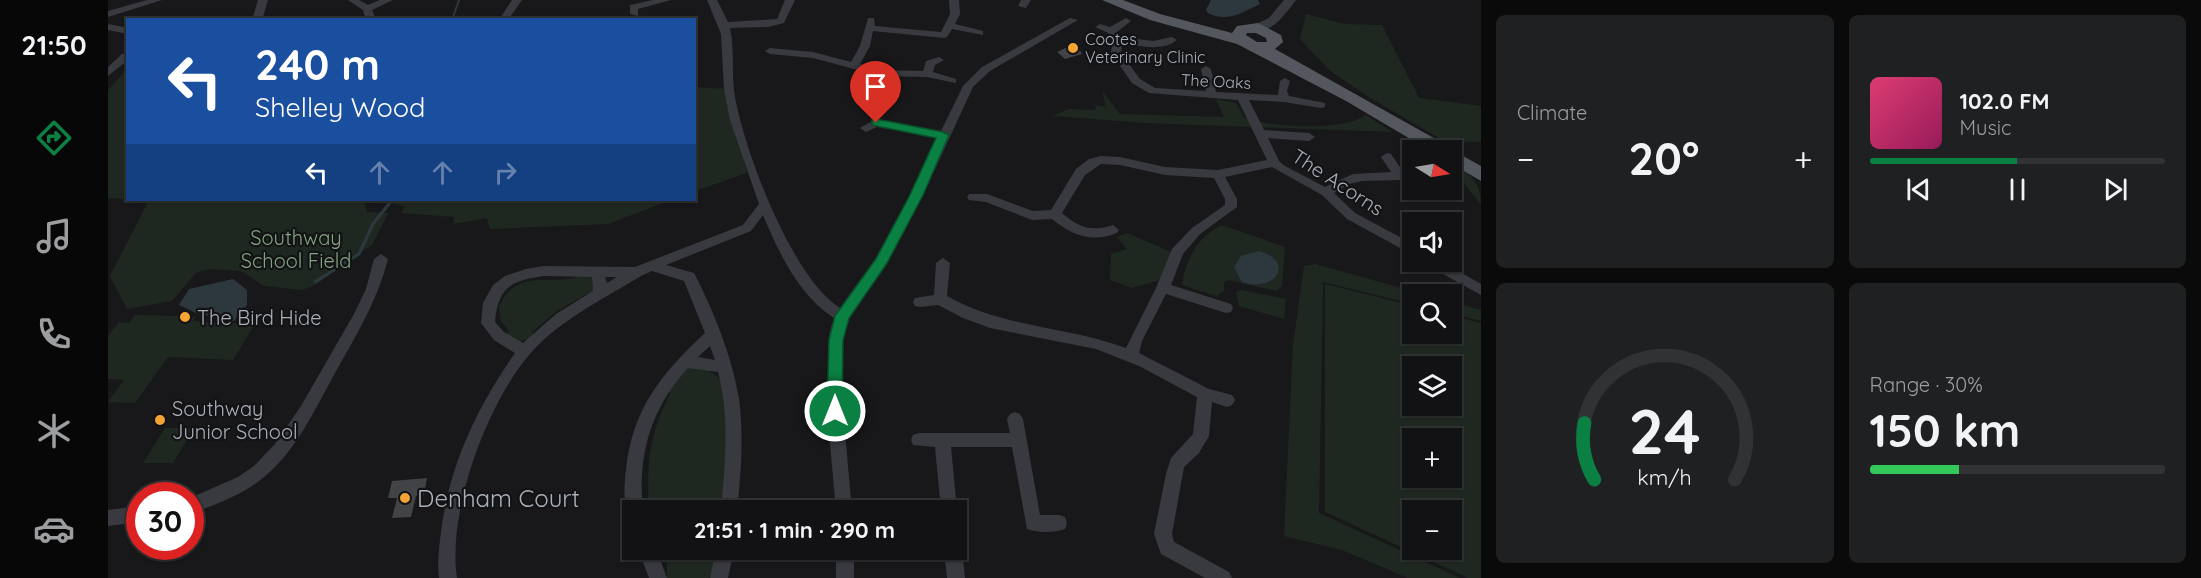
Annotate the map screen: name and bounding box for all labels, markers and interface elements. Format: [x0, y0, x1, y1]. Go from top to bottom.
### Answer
text: 21:50 [21, 28, 87, 62]
place label: Cootes Veterinary Clinic [1085, 29, 1205, 67]
text: 240 m [255, 38, 380, 91]
marker: Cootes Veterinary Clinic [1066, 41, 1080, 55]
icon: left [156, 42, 234, 120]
pin [850, 61, 901, 123]
street label: The Oaks [1180, 69, 1252, 93]
icon: arrive [859, 70, 892, 103]
text: 102.0 FM [1960, 87, 2050, 115]
text: Shelley Wood [255, 90, 425, 124]
text: Climate [1517, 100, 1587, 125]
text: Music [1960, 115, 2011, 140]
icon: directions [33, 117, 75, 159]
text: 20° [1629, 130, 1699, 186]
text: − [1517, 138, 1534, 179]
text: + [1794, 138, 1812, 179]
north arrow [1402, 140, 1462, 200]
map controls [1402, 140, 1462, 560]
street label: The Acorns [1287, 143, 1389, 221]
icon: left [300, 156, 333, 189]
icon: ahead [363, 156, 396, 189]
icon: ahead [426, 156, 459, 189]
icon: right [489, 156, 522, 189]
icon: previous [1902, 173, 1935, 206]
icon: pause [2001, 173, 2034, 206]
icon: next [2099, 173, 2132, 206]
button: sound [1402, 212, 1462, 272]
icon: music [33, 215, 75, 257]
park label: Southway School Field [241, 225, 351, 273]
button: search [1402, 284, 1462, 344]
place label: The Bird Hide [197, 305, 321, 330]
marker: The Bird Hide [178, 310, 192, 324]
icon: phone [33, 313, 75, 355]
button: layers [1402, 356, 1462, 416]
text: Range · 30% [1870, 372, 1983, 397]
position arrow [803, 379, 867, 443]
text: 24 [1629, 392, 1701, 470]
place label: Southway Junior School [172, 396, 298, 444]
text: 150 km [1870, 402, 2020, 458]
icon: climate [33, 410, 75, 452]
marker: Southway Junior School [153, 413, 167, 427]
button: + [1402, 428, 1462, 488]
text: km/h [1638, 464, 1692, 490]
speed limit sign: 30 [126, 482, 204, 560]
place label: Denham Court [417, 483, 580, 513]
marker: Denham Court [398, 491, 412, 505]
button: − [1402, 500, 1462, 560]
icon: car [33, 508, 75, 550]
text: 21:51 · 1 min · 290 m [694, 516, 895, 544]

